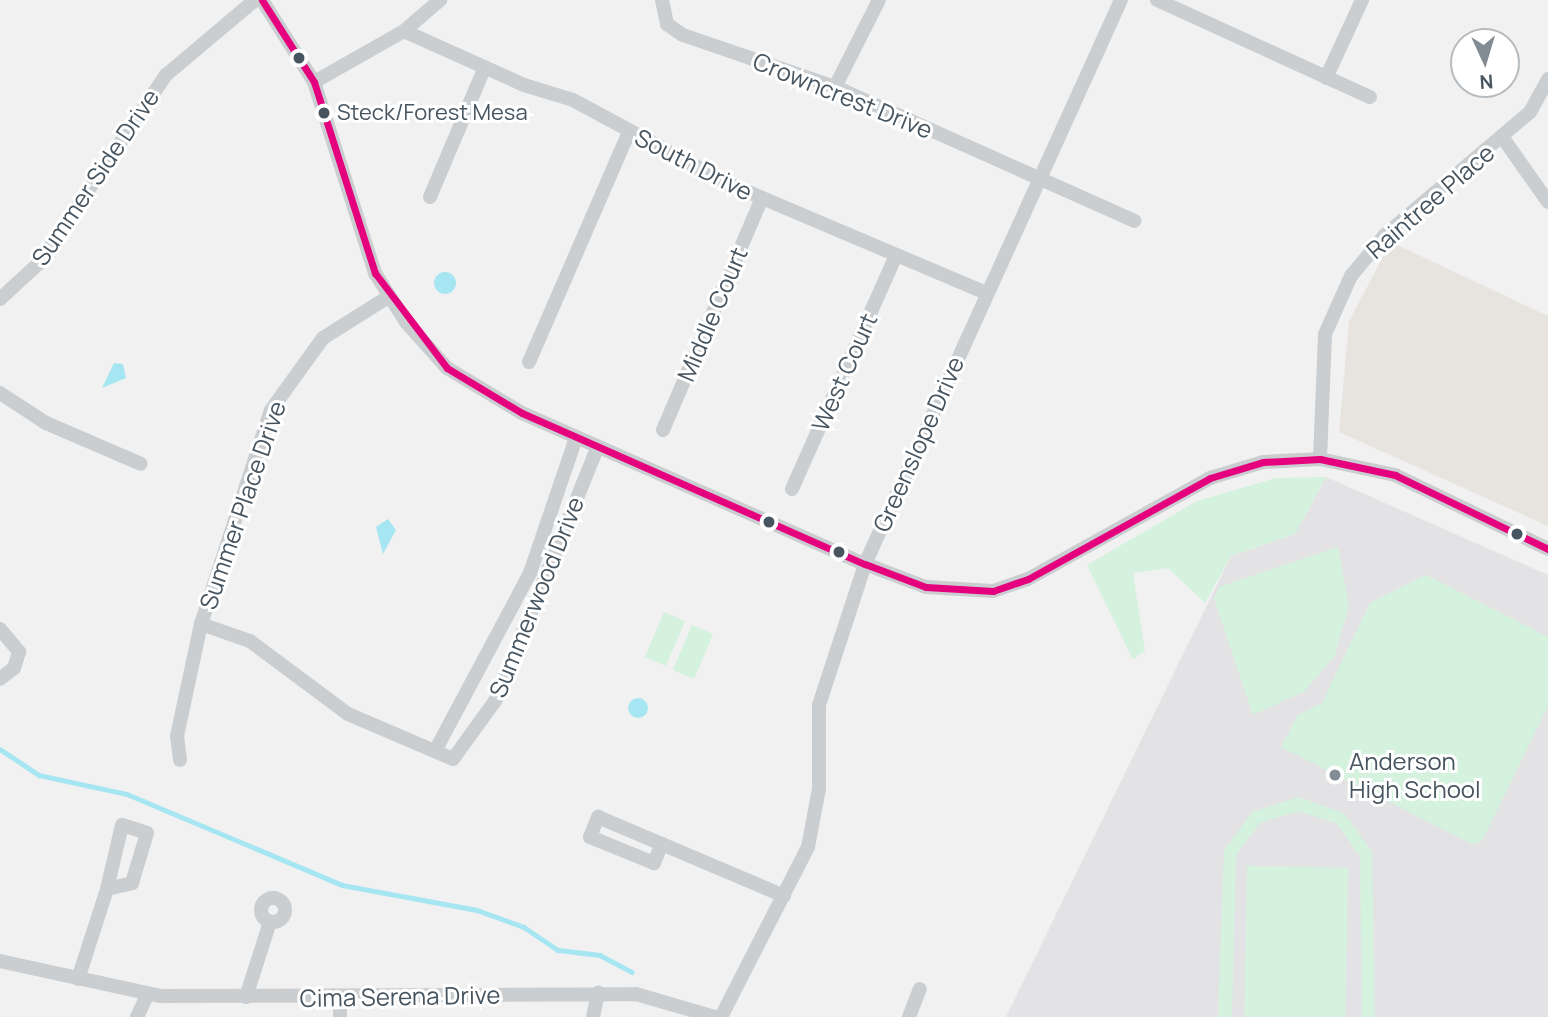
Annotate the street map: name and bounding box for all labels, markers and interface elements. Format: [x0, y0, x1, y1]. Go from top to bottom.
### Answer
north arrow [1450, 28, 1520, 98]
street label: Crowncrest Drive [749, 46, 937, 144]
unlabelled marker [292, 51, 306, 65]
text: N [1479, 69, 1494, 95]
street label: Summer Side Drive [25, 83, 165, 271]
place label: Steck/Forest Mesa [337, 100, 528, 126]
marker: Steck/Forest Mesa [317, 106, 331, 120]
street label: South Drive [630, 122, 758, 206]
street label: Raintree Place [1360, 138, 1500, 264]
street label: Middle Court [671, 243, 753, 385]
street label: West Court [805, 309, 883, 435]
street label: Greenslope Drive [866, 352, 970, 536]
street label: Summer Place Drive [193, 397, 291, 613]
street label: Summerwood Drive [483, 492, 589, 702]
unlabelled marker [762, 515, 776, 529]
unlabelled marker [1510, 527, 1524, 541]
unlabelled marker [832, 545, 846, 559]
place label: Anderson High School [1349, 747, 1481, 803]
marker: Anderson High School [1327, 767, 1343, 783]
street label: Cima Serena Drive [299, 980, 501, 1012]

